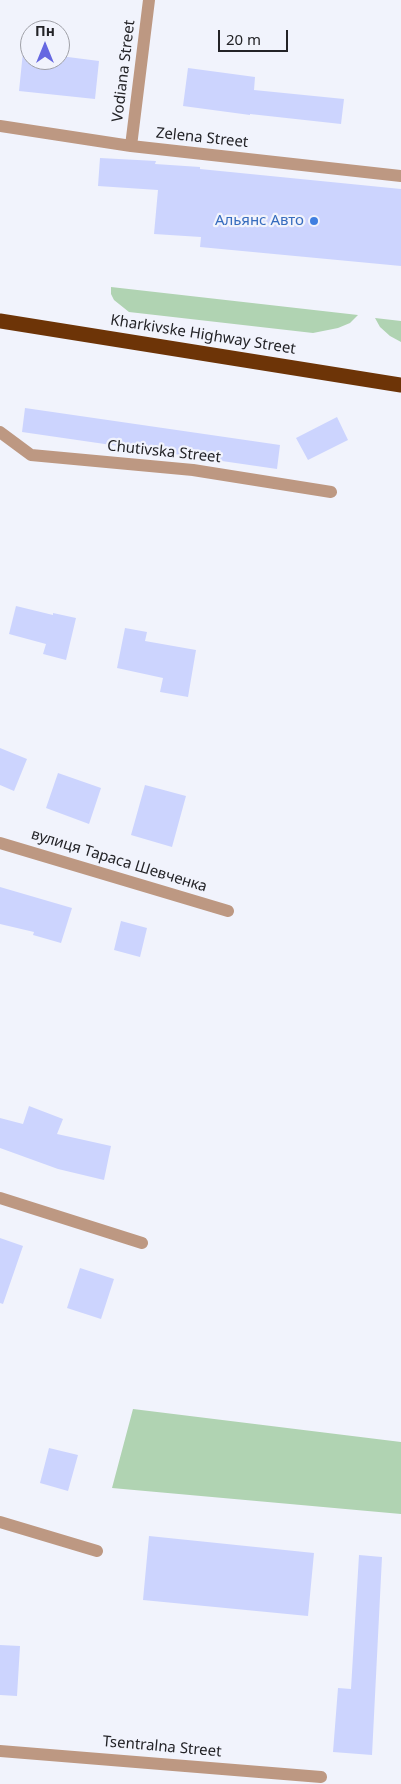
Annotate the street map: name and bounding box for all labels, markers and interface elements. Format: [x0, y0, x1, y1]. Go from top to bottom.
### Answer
street label: Vodiana Street [109, 19, 139, 123]
north arrow [20, 20, 70, 70]
scale bar [221, 20, 291, 52]
text: Пн [35, 21, 55, 40]
text: 20 m [226, 29, 261, 49]
street label: Zelena Street [155, 124, 249, 152]
place label: Альянс Авто [215, 212, 304, 230]
marker: Альянс Авто [308, 215, 320, 227]
street label: Kharkivske Highway Street [109, 311, 297, 359]
street label: Chutivska Street [106, 437, 222, 467]
street label: вулиця Тараса Шевченка [29, 826, 209, 896]
street label: Tsentralna Street [102, 1733, 222, 1761]

